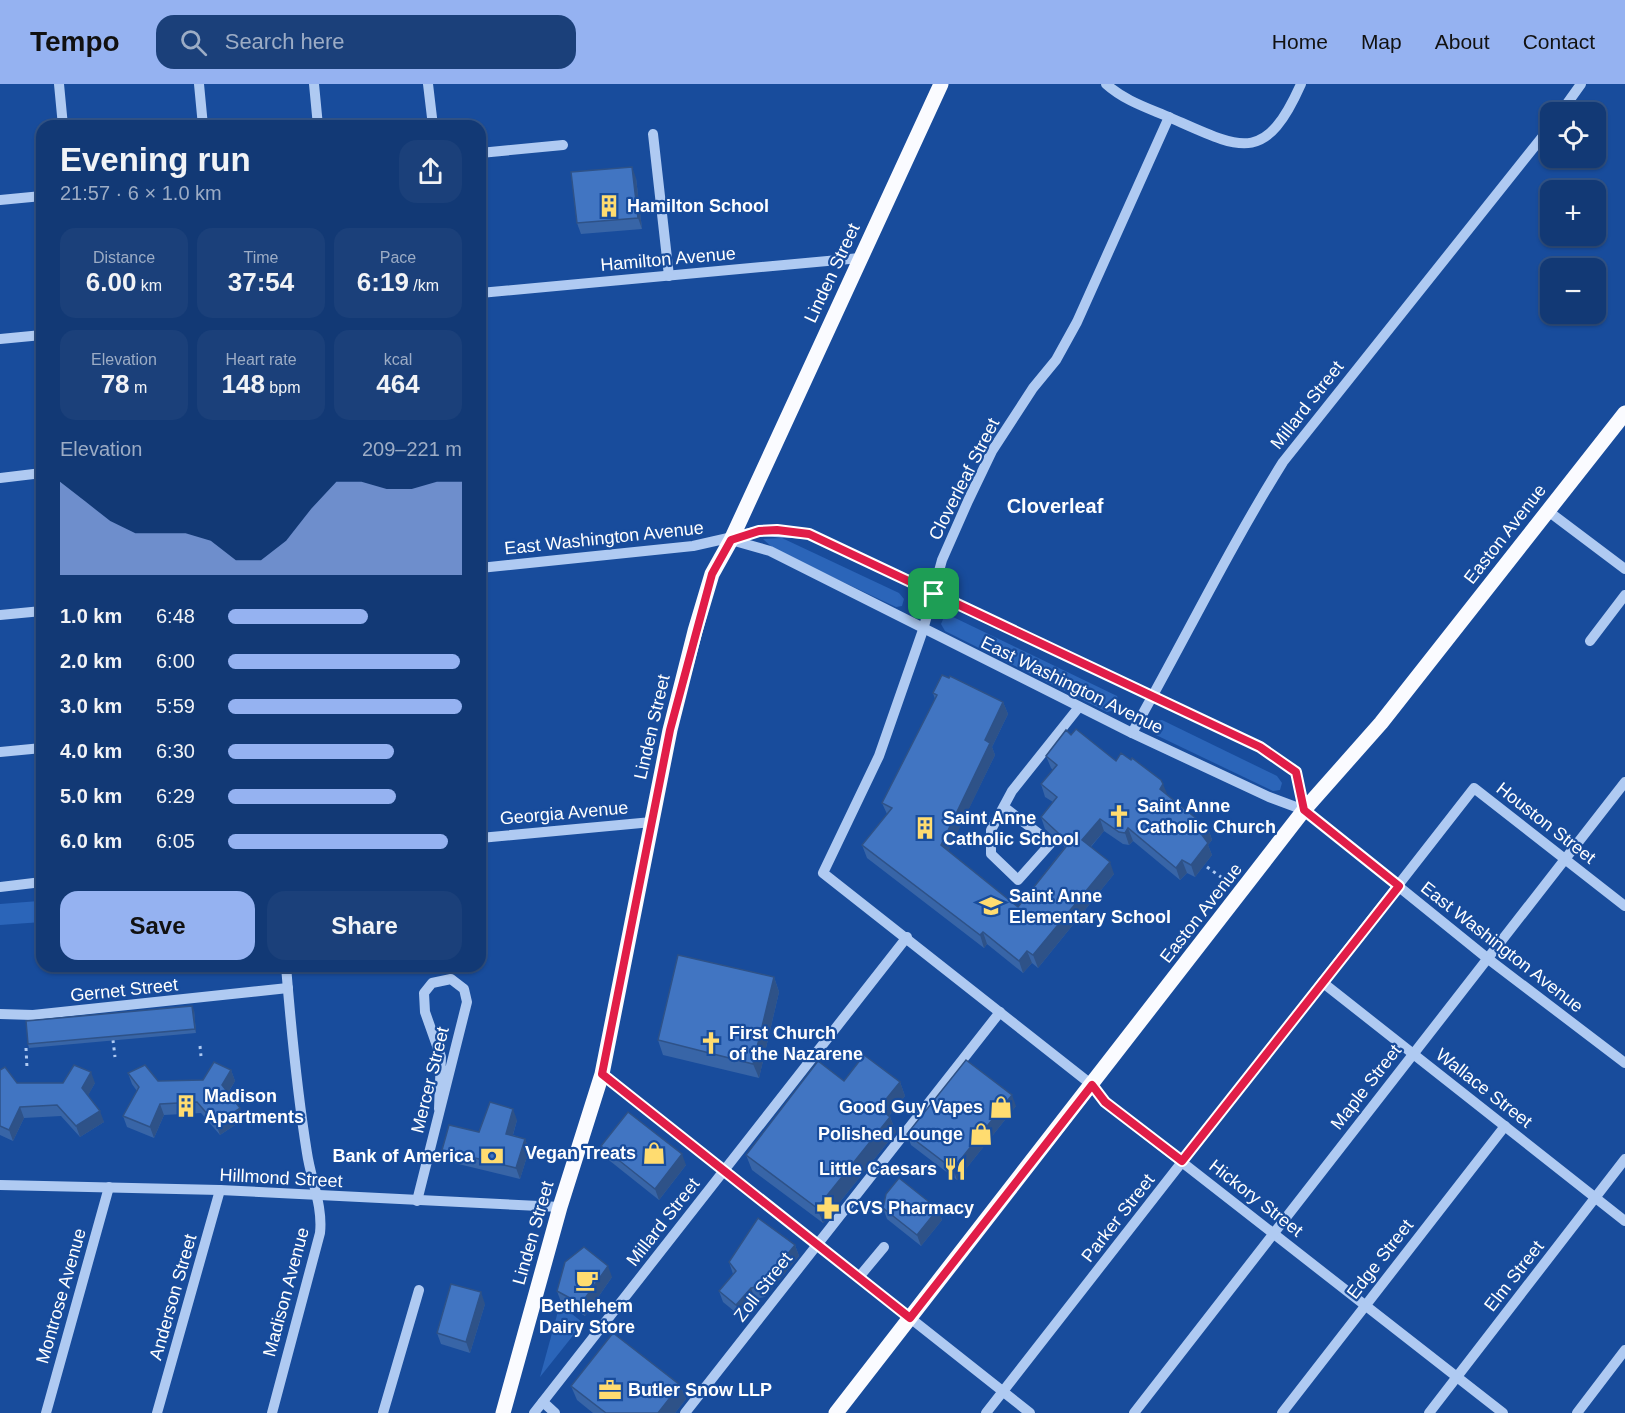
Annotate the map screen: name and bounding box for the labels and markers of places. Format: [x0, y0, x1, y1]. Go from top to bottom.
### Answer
building icon: Hamilton School [596, 193, 622, 219]
place label: Hamilton School [627, 196, 769, 216]
pin [908, 568, 959, 619]
place label: Saint Anne Catholic Church [1137, 796, 1276, 837]
church icon: Saint Anne Catholic Church [1106, 803, 1132, 829]
place label: Saint Anne Catholic School [943, 808, 1079, 849]
building icon: Saint Anne Catholic School [912, 815, 938, 841]
place label: Saint Anne Elementary School [1009, 886, 1171, 927]
school or university icon: Saint Anne Elementary School [978, 893, 1004, 919]
place label: First Church of the Nazarene [729, 1023, 863, 1064]
church icon: First Church of the Nazarene [698, 1030, 724, 1056]
place label: Madison Apartments [204, 1086, 304, 1127]
building icon: Madison Apartments [173, 1093, 199, 1119]
shop icon: Good Guy Vapes [988, 1094, 1014, 1120]
place label: Good Guy Vapes [839, 1097, 983, 1117]
shop icon: Polished Lounge [968, 1121, 994, 1147]
place label: Polished Lounge [818, 1124, 963, 1144]
shop icon: Vegan Treats [641, 1140, 667, 1166]
bank icon: Bank of America [479, 1143, 505, 1169]
place label: Vegan Treats [525, 1143, 636, 1163]
place label: Bank of America [333, 1146, 475, 1166]
restaurant icon: Little Caesars [942, 1156, 968, 1182]
place label: Little Caesars [819, 1159, 937, 1179]
pharmacy icon: CVS Pharmacy [815, 1195, 841, 1221]
place label: CVS Pharmacy [846, 1198, 974, 1218]
cafe icon: Bethlehem Dairy Store [574, 1267, 600, 1293]
place label: Bethlehem Dairy Store [539, 1296, 635, 1337]
office icon: Butler Snow LLP [597, 1377, 623, 1403]
place label: Butler Snow LLP [628, 1380, 772, 1400]

